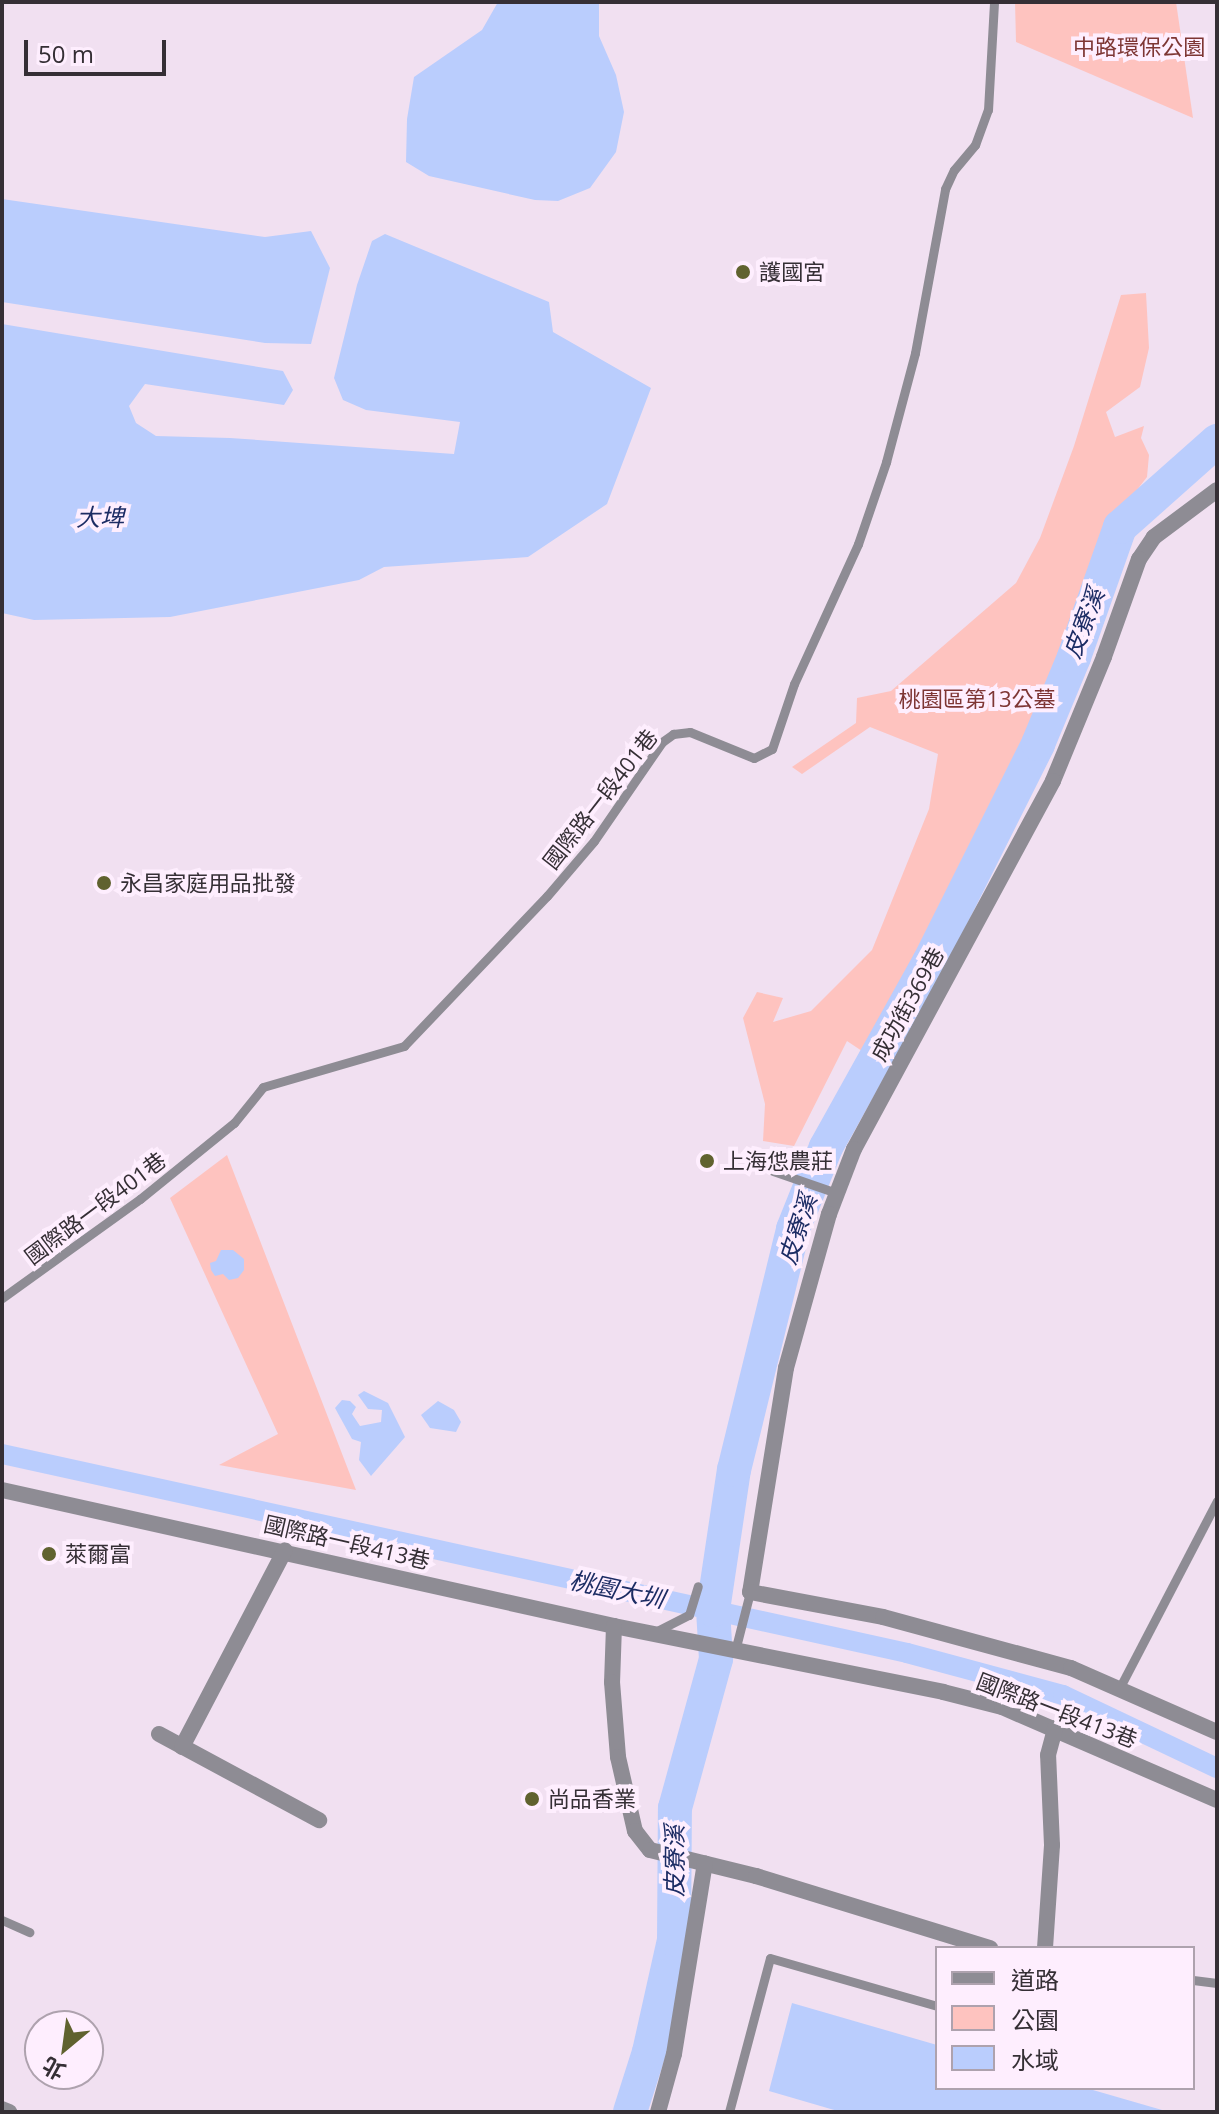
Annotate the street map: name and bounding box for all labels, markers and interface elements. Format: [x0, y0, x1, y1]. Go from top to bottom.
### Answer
scale bar [28, 24, 170, 74]
park label: 中路環保公園 [1073, 34, 1205, 60]
text: 50 m [38, 37, 94, 70]
place label: 護國宮 [759, 259, 825, 285]
marker: 護國宮 [734, 263, 752, 281]
water label: 大埤 [76, 503, 124, 531]
water label: 皮寮溪 [1057, 584, 1109, 662]
park label: 桃園區第13公墓 [898, 686, 1056, 712]
street label: 國際路一段401巷 [537, 724, 663, 874]
place label: 永昌家庭用品批發 [120, 870, 296, 896]
marker: 永昌家庭用品批發 [95, 874, 113, 892]
street label: 成功街369巷 [865, 943, 949, 1065]
street label: 國際路一段401巷 [19, 1146, 171, 1270]
place label: 上海怹農莊 [723, 1148, 833, 1174]
marker: 上海怹農莊 [698, 1152, 716, 1170]
water label: 皮寮溪 [772, 1190, 822, 1268]
street label: 國際路一段413巷 [261, 1510, 433, 1574]
place label: 萊爾富 [65, 1541, 131, 1567]
marker: 萊爾富 [40, 1545, 58, 1563]
water label: 桃園大圳 [567, 1565, 667, 1613]
street label: 國際路一段413巷 [973, 1667, 1141, 1753]
place label: 尚品香業 [548, 1786, 636, 1812]
marker: 尚品香業 [523, 1790, 541, 1808]
water label: 皮寮溪 [660, 1825, 688, 1897]
legend [935, 1946, 1195, 2090]
text: 道路 [1011, 1963, 1059, 1996]
text: 公園 [1011, 2003, 1059, 2036]
north arrow [24, 2010, 104, 2090]
text: 水域 [1011, 2043, 1059, 2076]
text: 北 [36, 2051, 70, 2088]

